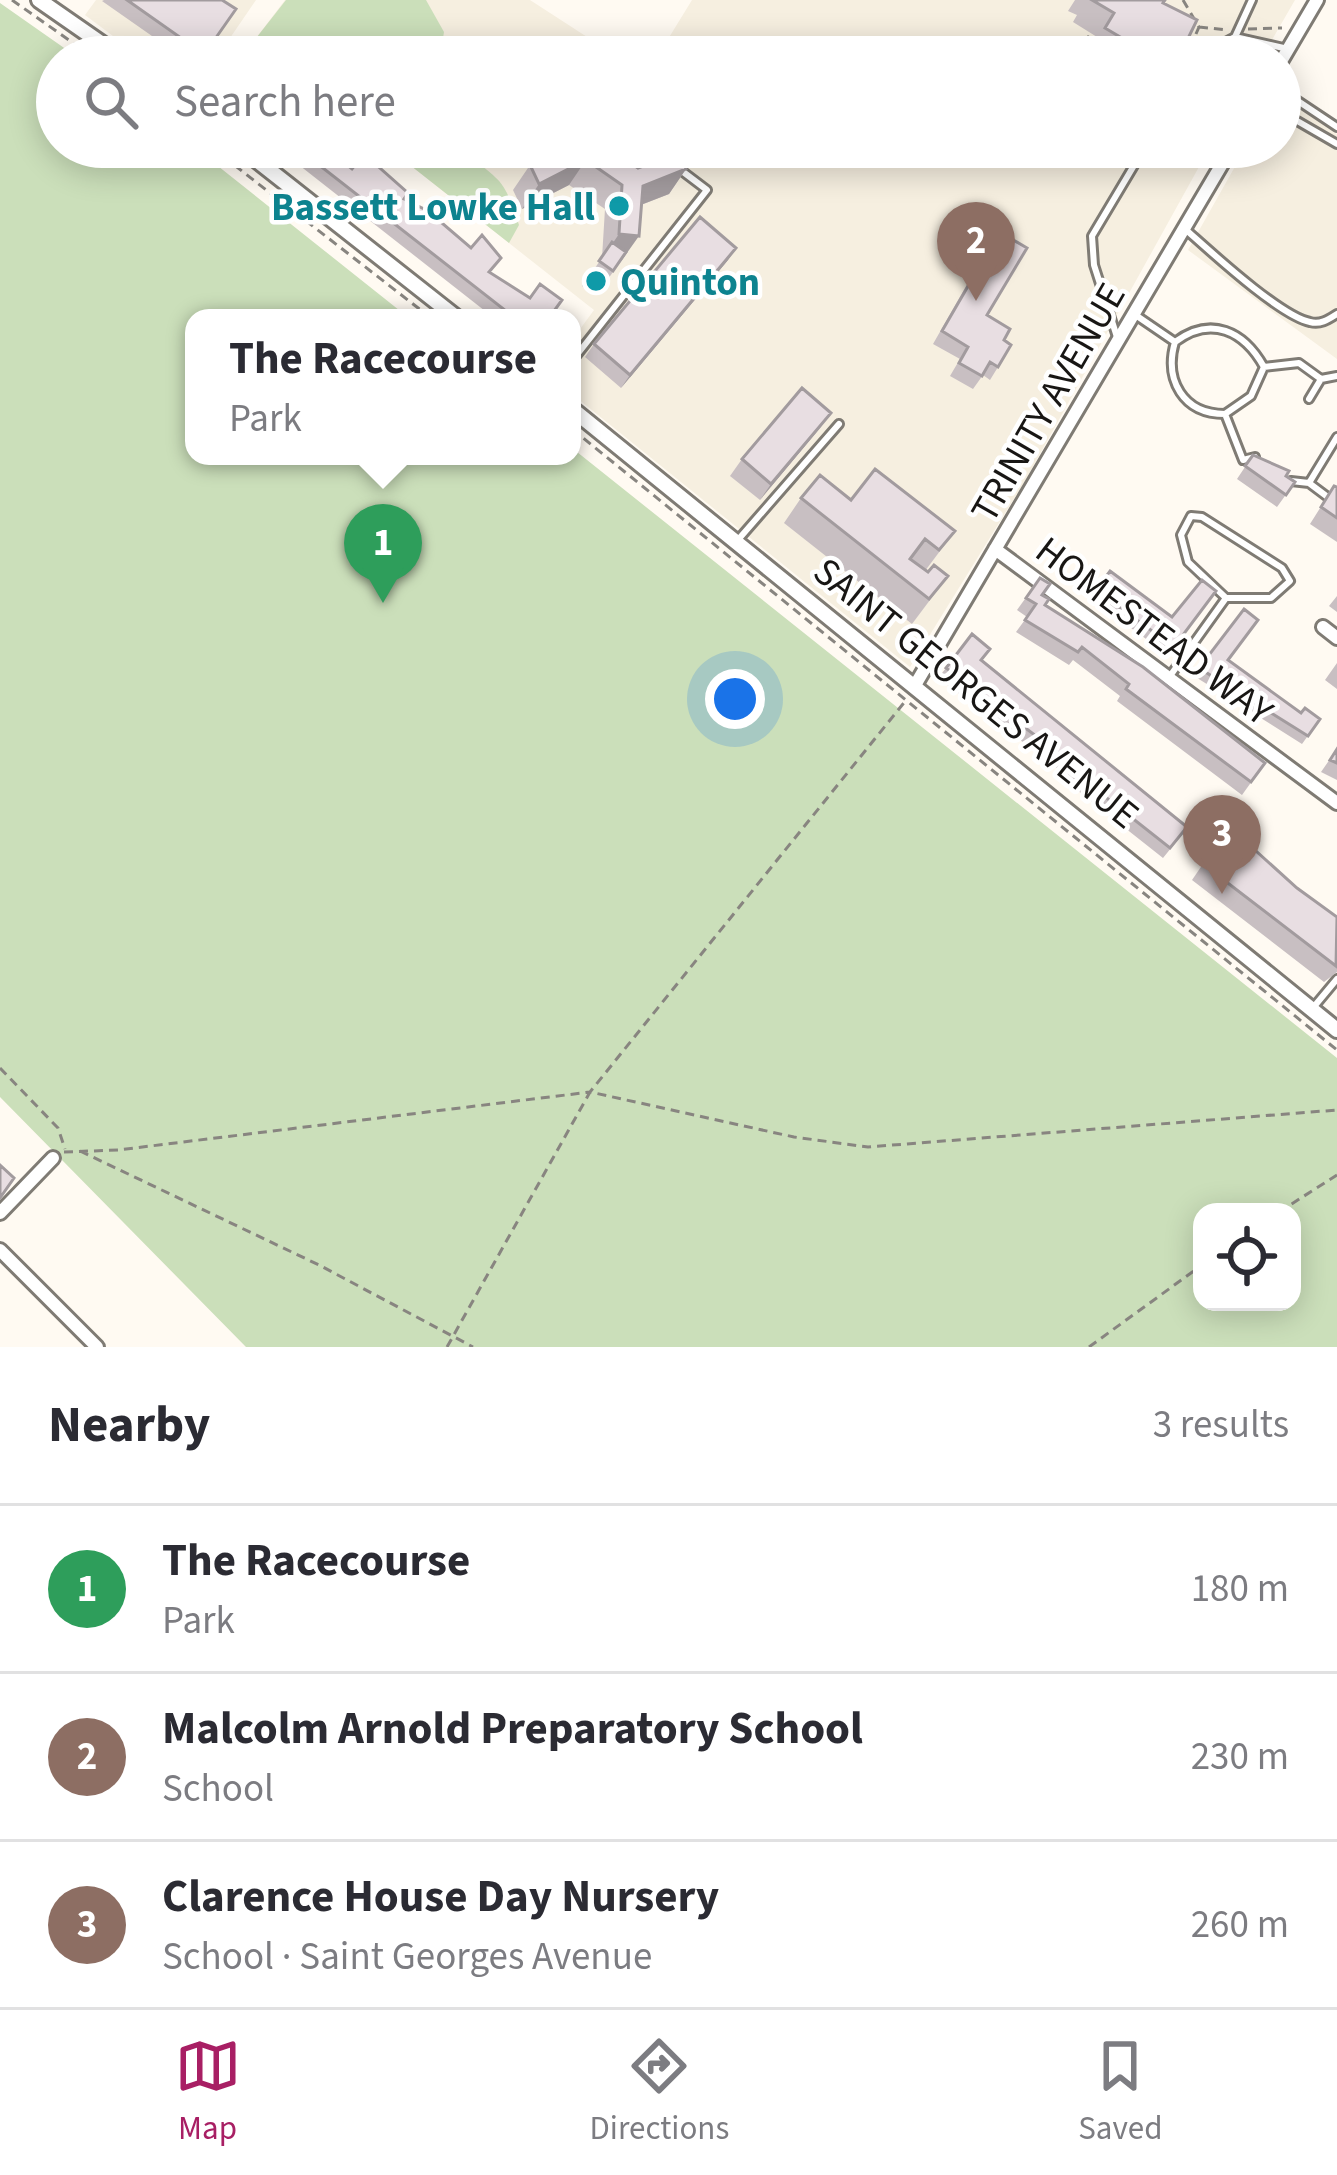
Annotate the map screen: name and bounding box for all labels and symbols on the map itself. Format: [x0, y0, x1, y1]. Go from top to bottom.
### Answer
place label: Bassett Lowke Hall [271, 180, 595, 236]
marker: Bassett Lowke Hall [606, 193, 632, 219]
pin: 2 [937, 202, 1015, 301]
place label: Quinton [620, 255, 760, 311]
marker: Quinton [583, 268, 609, 294]
street label: TRINITY AVENUE [958, 273, 1140, 533]
pin: 1 [344, 504, 422, 603]
street label: HOMESTEAD WAY [1023, 524, 1285, 740]
street label: SAINT GEORGES AVENUE [801, 545, 1150, 843]
your location [705, 669, 765, 729]
pin: 3 [1183, 795, 1261, 894]

